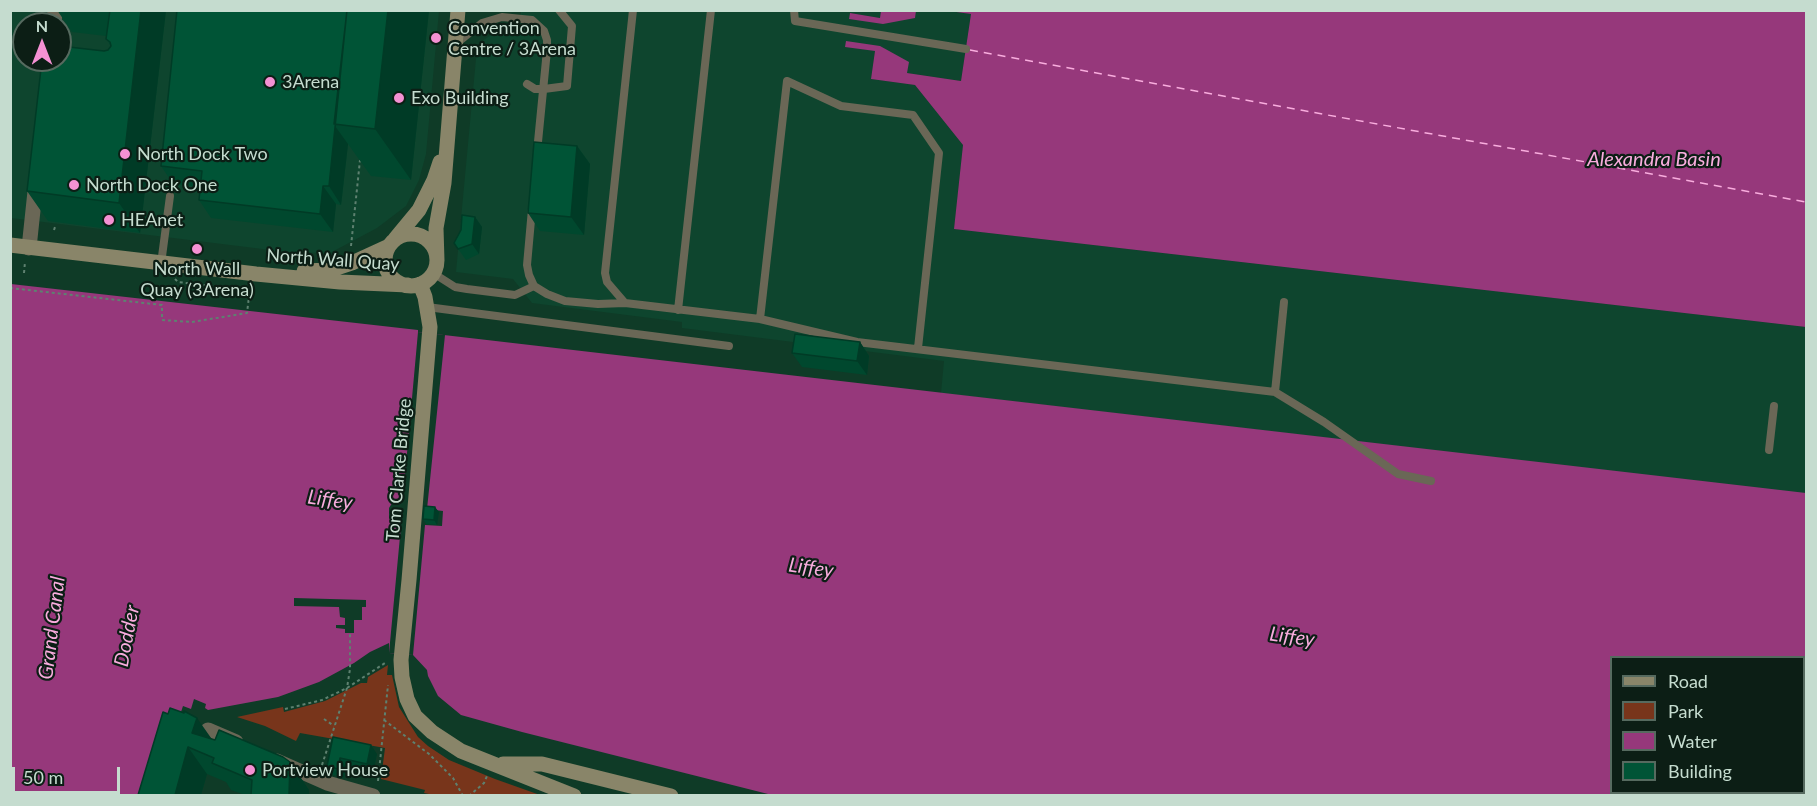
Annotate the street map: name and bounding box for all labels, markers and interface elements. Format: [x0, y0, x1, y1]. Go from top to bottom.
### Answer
north arrow [12, 12, 72, 72]
text: N [36, 16, 48, 35]
place label: Convention Centre / 3Arena [448, 17, 576, 60]
marker: Convention Centre / 3Arena [429, 31, 443, 45]
place label: 3Arena [282, 71, 339, 93]
marker: 3Arena [263, 75, 277, 89]
place label: Exo Building [411, 87, 509, 109]
marker: Exo Building [392, 91, 406, 105]
place label: North Dock Two [137, 143, 268, 165]
marker: North Dock Two [118, 147, 132, 161]
water label: Alexandra Basin [1587, 148, 1721, 172]
place label: North Dock One [86, 174, 217, 196]
marker: North Dock One [67, 178, 81, 192]
place label: HEAnet [121, 209, 183, 231]
marker: HEAnet [102, 213, 116, 227]
marker: North Wall Quay (3Arena) [190, 242, 204, 256]
street label: North Wall Quay [266, 245, 400, 275]
place label: North Wall Quay (3Arena) [140, 258, 254, 300]
street label: Tom Clarke Bridge [382, 397, 416, 543]
water label: Liffey [306, 485, 354, 515]
water label: Liffey [787, 553, 835, 583]
water label: Grand Canal [34, 575, 70, 681]
water label: Dodder [109, 603, 145, 669]
water label: Liffey [1268, 622, 1316, 652]
legend [1610, 656, 1805, 794]
text: Road [1668, 670, 1708, 692]
text: Park [1668, 700, 1703, 722]
text: Water [1668, 730, 1717, 752]
scale bar [15, 755, 123, 793]
place label: Portview House [262, 759, 388, 781]
text: Building [1668, 760, 1732, 782]
marker: Portview House [243, 763, 257, 777]
text: 50 m [23, 766, 63, 788]

